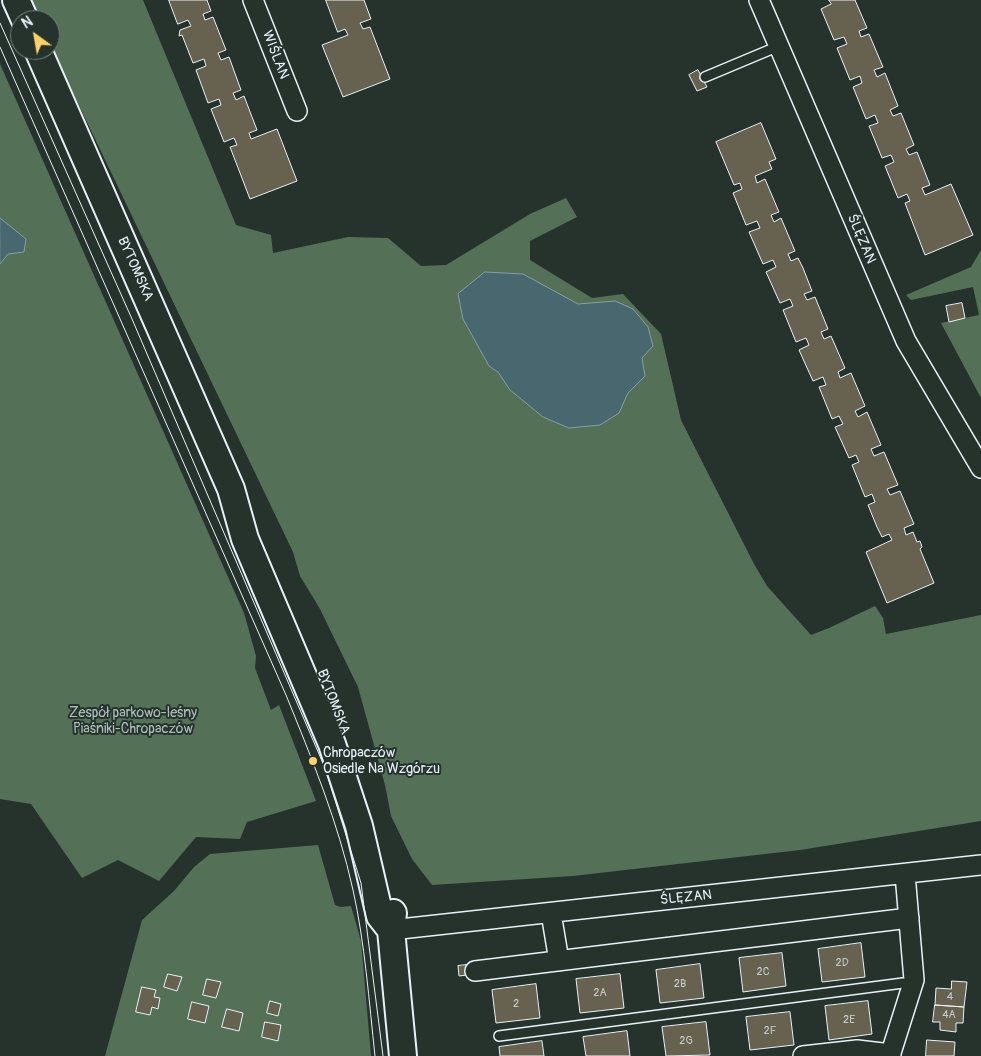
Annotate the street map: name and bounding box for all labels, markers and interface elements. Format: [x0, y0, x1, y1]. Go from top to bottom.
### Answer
north arrow [10, 10, 60, 60]
text: N [19, 13, 36, 32]
street label: WIŚLAN [258, 28, 292, 82]
street label: ŚLĘZAN [843, 212, 879, 266]
street label: BYTOMSKA [113, 234, 157, 304]
street label: BYTOMSKA [313, 667, 353, 737]
park label: Zespół parkowo-leśny Piaśniki-Chropaczów [69, 705, 197, 738]
place label: Chropaczów Osiedle Na Wzgórzu [323, 745, 440, 778]
marker: Chropaczów Osiedle Na Wzgórzu [307, 755, 319, 767]
street label: ŚLĘZAN [659, 887, 713, 909]
house number: 2D [835, 956, 849, 970]
house number: 2C [757, 965, 769, 979]
house number: 2B [674, 977, 686, 991]
house number: 2A [593, 986, 607, 1000]
house number: 4 [947, 990, 953, 1004]
house number: 2 [513, 997, 519, 1011]
house number: 4A [942, 1008, 956, 1022]
house number: 2E [843, 1013, 855, 1027]
house number: 2F [764, 1024, 776, 1038]
house number: 2G [679, 1034, 693, 1048]

